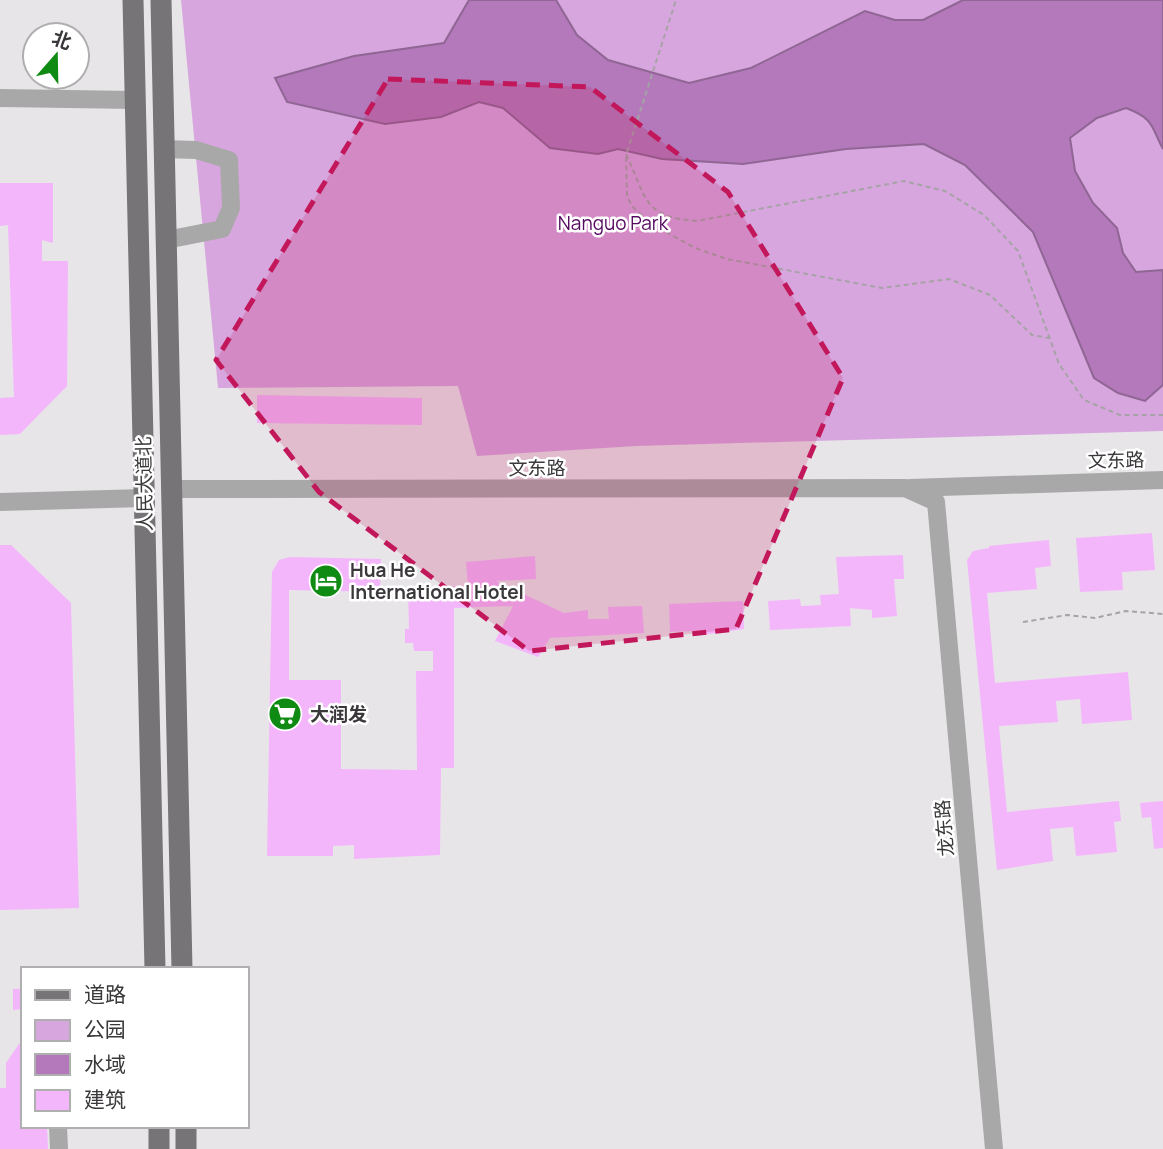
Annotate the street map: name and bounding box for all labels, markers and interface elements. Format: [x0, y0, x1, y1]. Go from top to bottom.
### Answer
north arrow [21, 21, 91, 91]
text: 北 [48, 25, 75, 55]
park label: Nanguo Park [558, 210, 669, 236]
street label: 人民大道北 [130, 436, 158, 532]
street label: 文东路 [1087, 447, 1145, 473]
street label: 文东路 [508, 455, 566, 481]
place label: Hua He International Hotel [350, 557, 524, 605]
hotel icon: Hua He International Hotel [307, 562, 345, 600]
supermarket icon: 大润发 [266, 695, 304, 733]
place label: 大润发 [310, 701, 367, 727]
street label: 龙东路 [929, 798, 959, 858]
legend [21, 967, 248, 1128]
text: 道路 [84, 980, 126, 1008]
text: 公园 [84, 1015, 126, 1043]
text: 水域 [84, 1050, 126, 1078]
text: 建筑 [84, 1085, 126, 1113]

